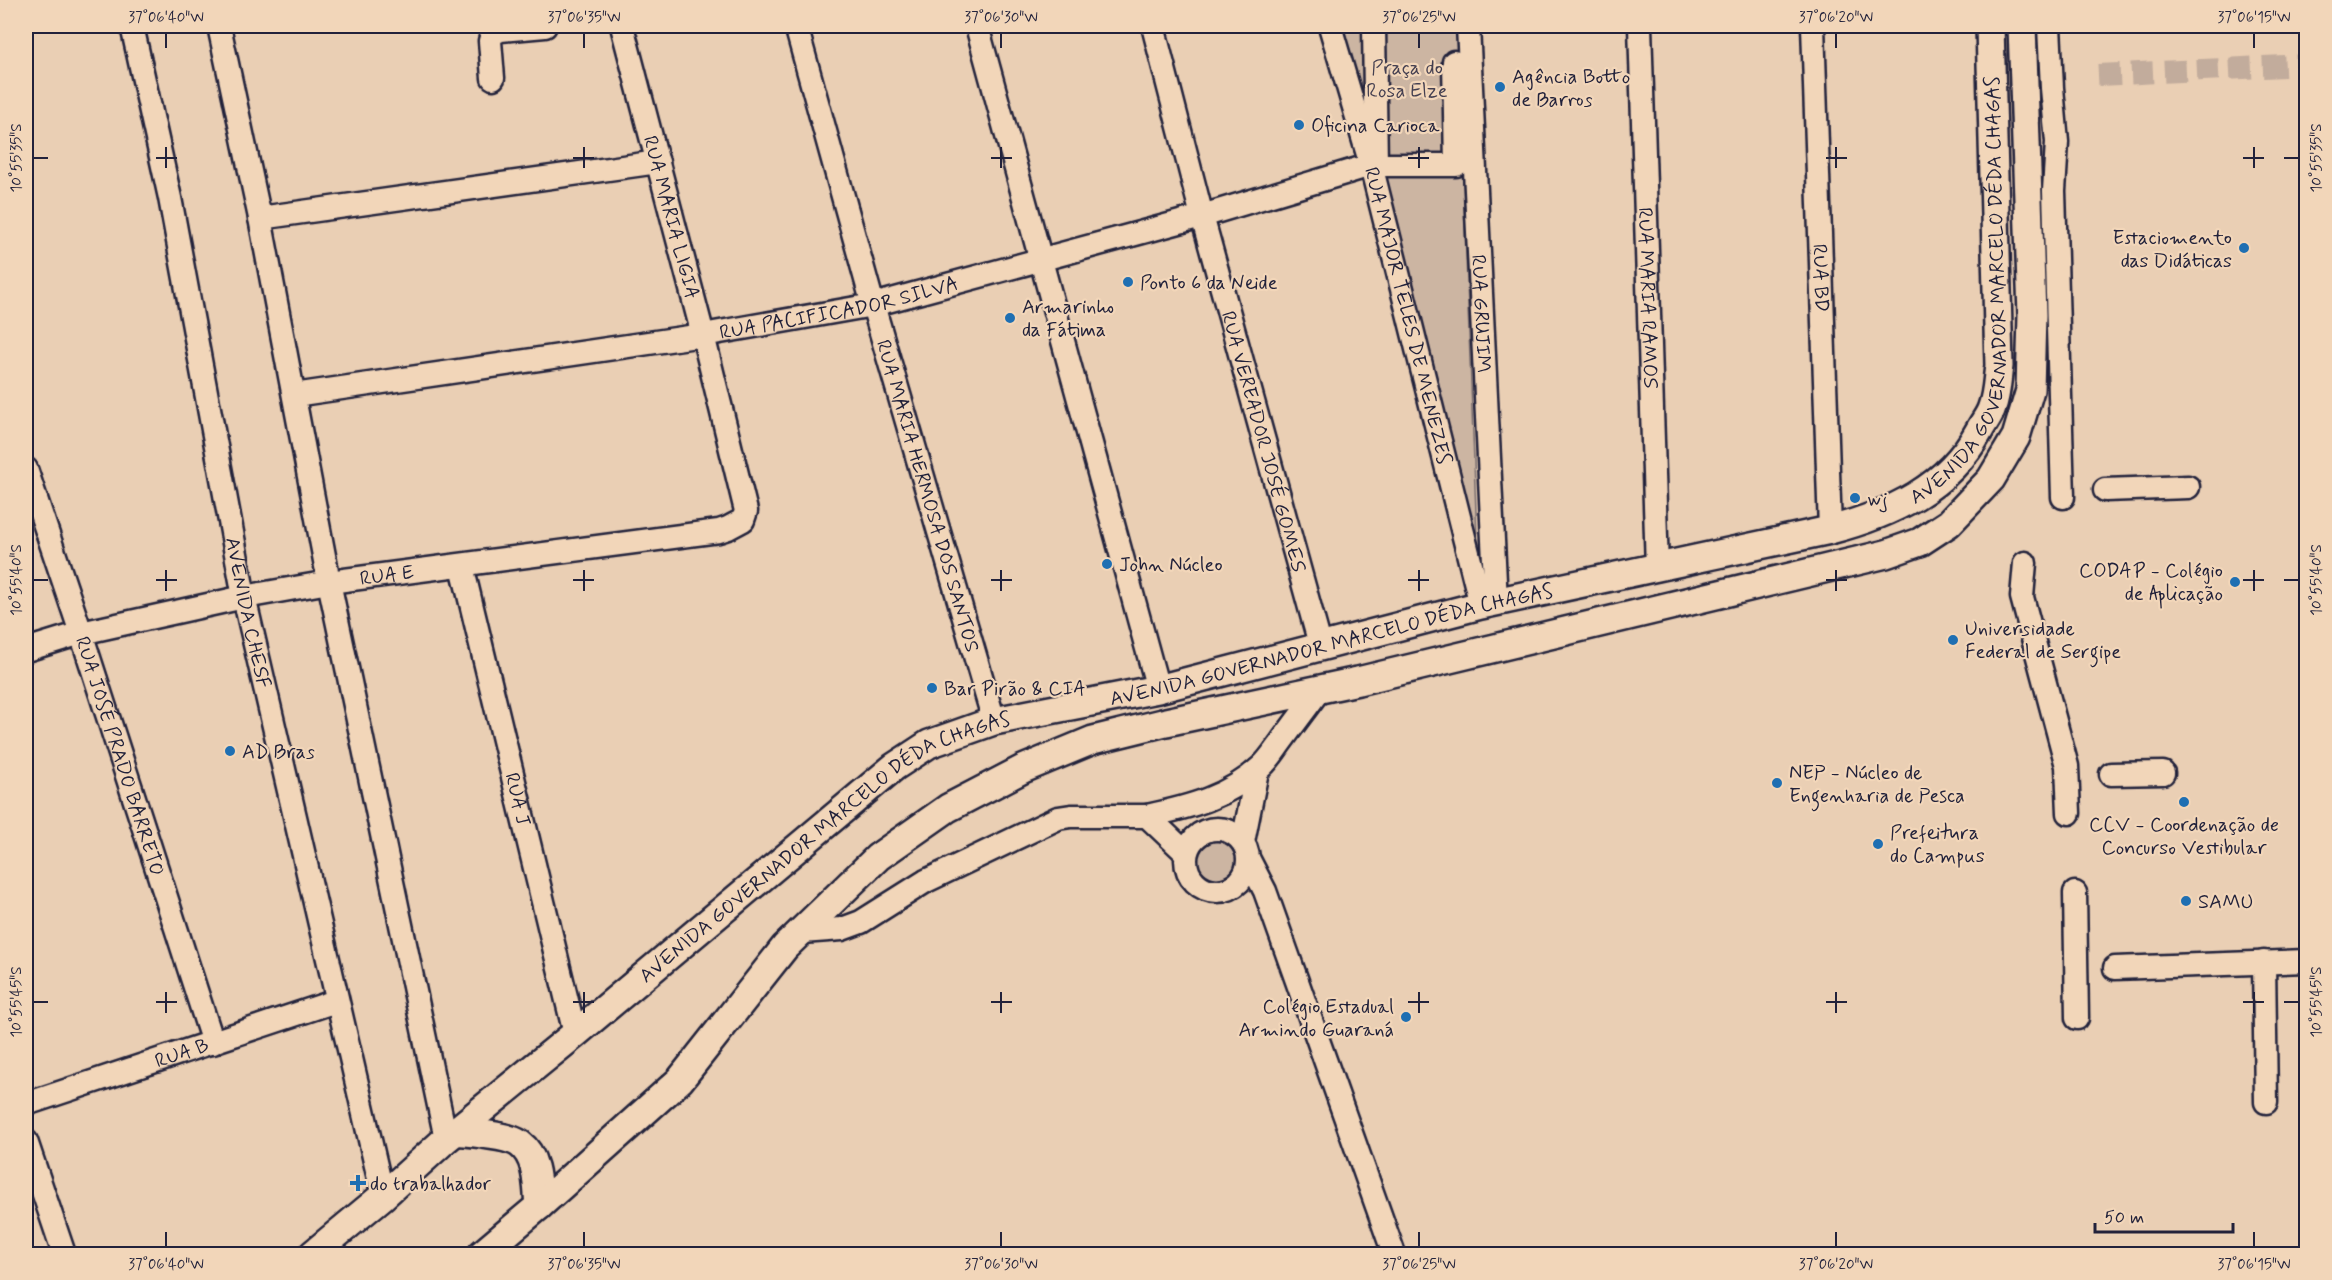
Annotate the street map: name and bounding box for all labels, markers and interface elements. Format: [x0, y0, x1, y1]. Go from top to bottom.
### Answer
text: 37°06'40"W [128, 8, 204, 28]
text: 37°06'35"W [547, 8, 621, 28]
text: 37°06'30"W [964, 8, 1038, 28]
text: 37°06'25"W [1382, 8, 1456, 28]
text: 37°06'20"W [1799, 8, 1873, 28]
text: 37°06'15"W [2217, 8, 2291, 28]
park label: Praça do Rosa Elze [1366, 55, 1448, 105]
place label: Agência Botto de Barros [1512, 64, 1630, 114]
street label: AVENIDA GOVERNADOR MARCELO DÉDA CHAGAS [1905, 76, 2014, 511]
marker: Agência Botto de Barros [1493, 80, 1507, 94]
place label: Oficina Carioca [1311, 113, 1440, 140]
marker: Oficina Carioca [1292, 118, 1306, 132]
text: 10°55'35"S [7, 123, 27, 193]
text: 10°55'35"S [2307, 123, 2327, 193]
street label: RUA MARIA LIGIA [636, 133, 705, 302]
street label: RUA MAJOR TELES DE MENEZES [1357, 164, 1457, 467]
street label: RUA MARIA RAMOS [1631, 207, 1663, 389]
place label: Estaciomento das Didáticas [2113, 225, 2232, 275]
marker: Estaciomento das Didáticas [2237, 241, 2251, 255]
street label: RUA BD [1805, 243, 1835, 313]
street label: RUA GRUJIM [1464, 254, 1497, 374]
street label: RUA PACIFICADOR SILVA [717, 270, 962, 347]
place label: Ponto 6 da Neide [1140, 270, 1278, 297]
marker: Ponto 6 da Neide [1121, 275, 1135, 289]
place label: Armarinho da Fátima [1022, 294, 1114, 344]
street label: RUA VEREADOR JOSÉ GOMES [1214, 308, 1311, 575]
marker: Armarinho da Fátima [1003, 311, 1017, 325]
street label: RUA MARIA HERMOSA DOS SANTOS [869, 337, 985, 656]
place label: wj [1867, 486, 1888, 513]
marker: wj [1848, 491, 1862, 505]
street label: AVENIDA CHESF [218, 535, 277, 691]
text: 10°55'40"S [7, 544, 27, 616]
text: 10°55'40"S [2307, 544, 2327, 616]
place label: John Núcleo [1119, 552, 1223, 579]
marker: John Núcleo [1100, 557, 1114, 571]
place label: CODAP - Colégio de Aplicação [2079, 558, 2223, 609]
street label: RUA E [358, 559, 416, 593]
marker: CODAP - Colégio de Aplicação [2228, 575, 2242, 589]
street label: AVENIDA GOVERNADOR MARCELO DÉDA CHAGAS [1108, 578, 1556, 713]
place label: Universidade Federal de Sergipe [1965, 616, 2121, 668]
street label: RUA JOSÉ PRADO BARRETO [68, 633, 170, 879]
marker: Universidade Federal de Sergipe [1946, 633, 1960, 647]
place label: Bar Pirão & CIA [944, 676, 1086, 703]
marker: Bar Pirão & CIA [925, 681, 939, 695]
street label: AVENIDA GOVERNADOR MARCELO DÉDA CHAGAS [634, 706, 1012, 990]
place label: AD Bras [242, 739, 315, 766]
marker: AD Bras [223, 744, 237, 758]
place label: NEP - Núcleo de Engenharia de Pesca [1789, 760, 1965, 812]
street label: RUA J [497, 770, 536, 829]
marker: NEP - Núcleo de Engenharia de Pesca [1770, 776, 1784, 790]
marker: CCV - Coordenação de Concurso Vestibular [2177, 795, 2191, 809]
place label: CCV - Coordenação de Concurso Vestibular [2089, 812, 2279, 862]
place label: Prefeitura do Campus [1890, 820, 1985, 870]
marker: Prefeitura do Campus [1871, 837, 1885, 851]
place label: SAMU [2198, 889, 2254, 916]
marker: SAMU [2179, 894, 2193, 908]
text: 10°55'45"S [7, 966, 27, 1038]
text: 10°55'45"S [2307, 966, 2327, 1038]
place label: Colégio Estadual Armindo Guaraná [1239, 994, 1394, 1044]
marker: Colégio Estadual Armindo Guaraná [1399, 1010, 1413, 1024]
street label: RUA B [152, 1032, 213, 1075]
place label: do trabalhador [370, 1171, 491, 1198]
marker: do trabalhador [351, 1176, 365, 1190]
scale bar [2095, 1196, 2233, 1234]
text: 50 m [2104, 1206, 2144, 1230]
text: 37°06'40"W [128, 1255, 204, 1275]
text: 37°06'35"W [547, 1255, 621, 1275]
text: 37°06'30"W [964, 1255, 1038, 1275]
text: 37°06'25"W [1382, 1255, 1456, 1275]
text: 37°06'20"W [1799, 1255, 1873, 1275]
text: 37°06'15"W [2217, 1255, 2291, 1275]

